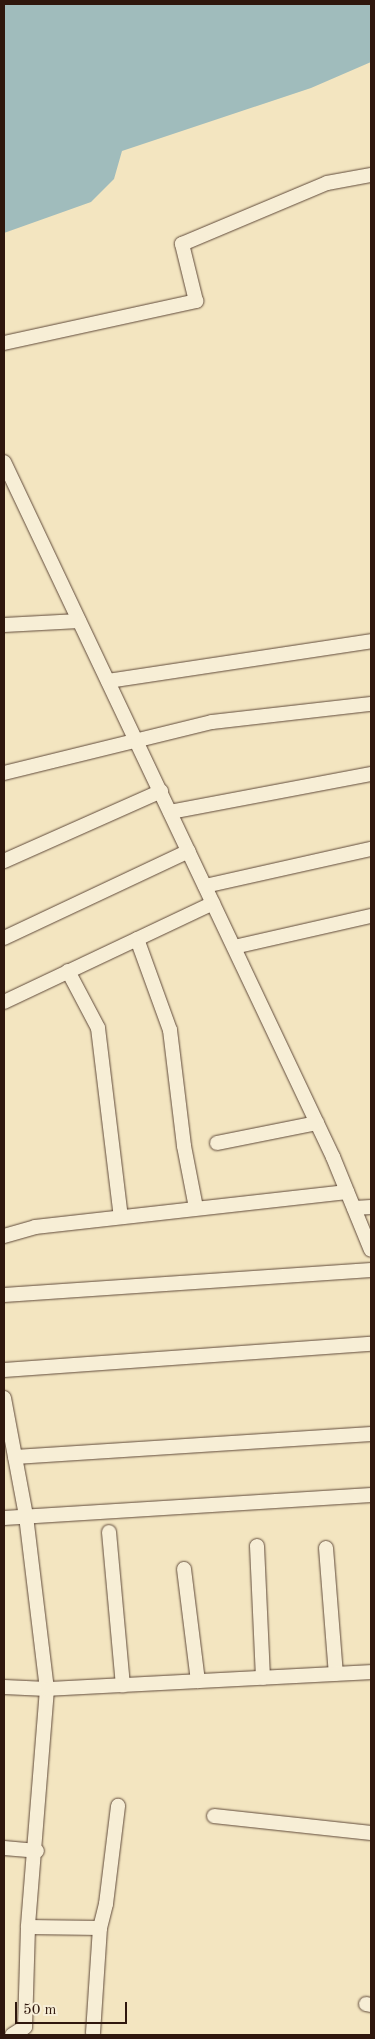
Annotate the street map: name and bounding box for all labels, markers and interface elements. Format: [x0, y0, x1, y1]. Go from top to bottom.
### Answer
scale bar [18, 1992, 130, 2024]
text: 50 m [23, 2003, 57, 2018]

